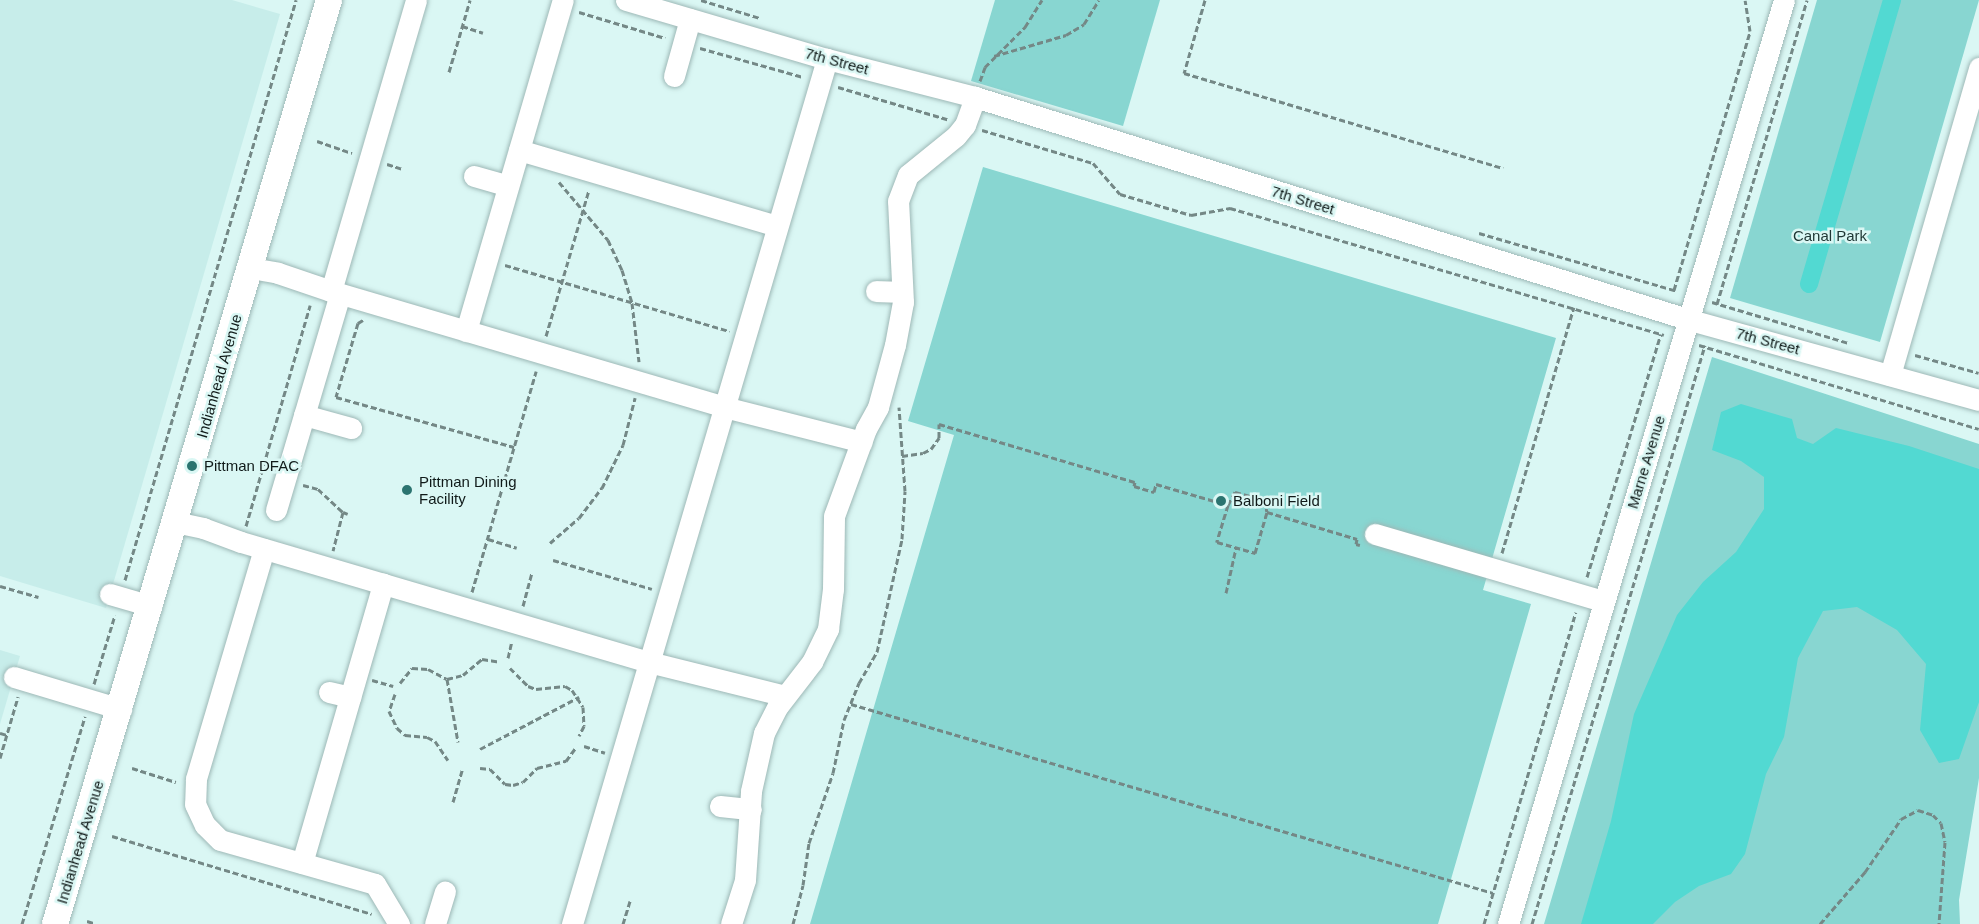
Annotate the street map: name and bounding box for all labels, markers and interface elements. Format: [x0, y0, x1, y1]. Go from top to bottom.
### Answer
street label: 7th Street [803, 44, 871, 78]
street label: 7th Street [1269, 182, 1337, 218]
park label: Canal Park [1793, 227, 1867, 245]
street label: Indianhead Avenue [193, 312, 245, 440]
street label: 7th Street [1734, 324, 1802, 358]
street label: Marne Avenue [1623, 413, 1669, 511]
place label: Pittman DFAC [204, 457, 299, 475]
marker: Pittman DFAC [185, 459, 199, 473]
place label: Pittman Dining Facility [419, 472, 517, 507]
marker: Pittman Dining Facility [400, 483, 414, 497]
place label: Balboni Field [1233, 492, 1320, 510]
marker: Balboni Field [1214, 494, 1228, 508]
street label: Indianhead Avenue [53, 778, 107, 906]

